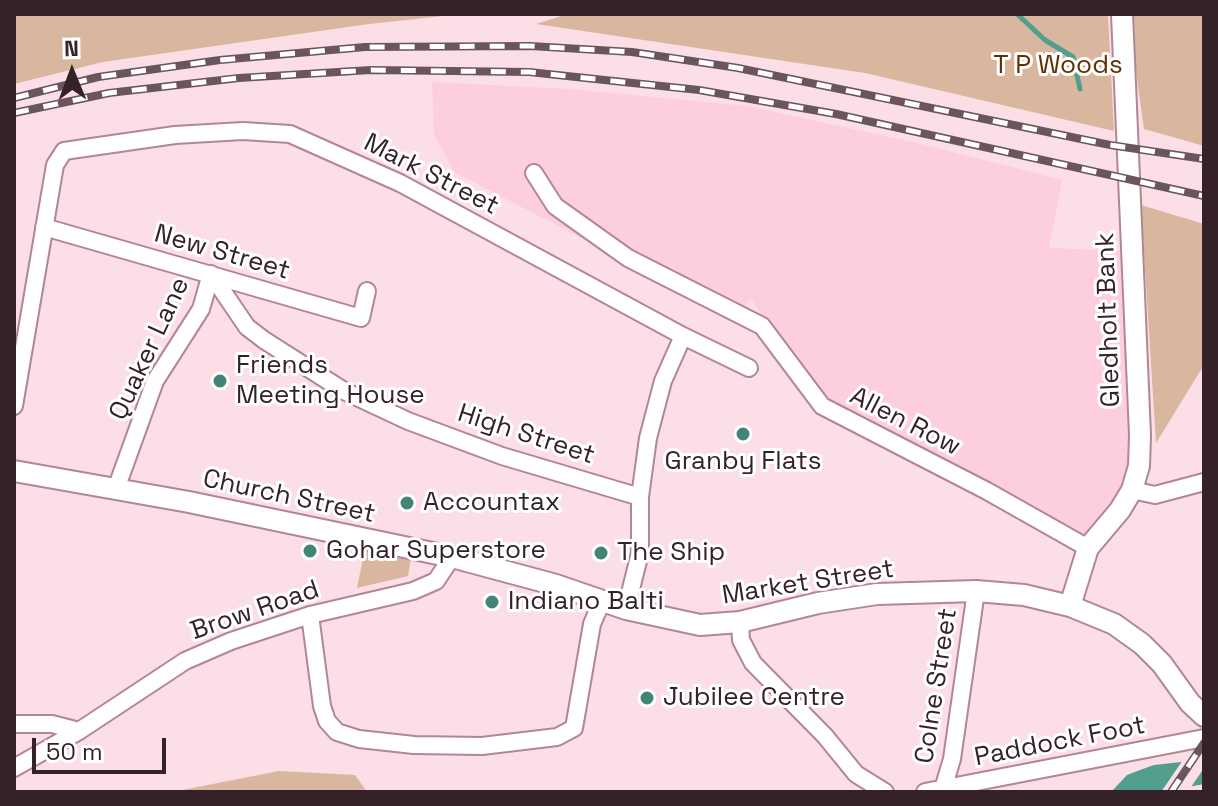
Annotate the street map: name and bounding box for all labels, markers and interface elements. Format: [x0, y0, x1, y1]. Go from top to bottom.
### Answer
north arrow [32, 32, 112, 112]
text: N [64, 34, 79, 62]
park label: T P Woods [993, 50, 1123, 82]
street label: Mark Street [358, 128, 504, 222]
street label: New Street [151, 219, 293, 287]
street label: Gledholt Bank [1090, 232, 1128, 408]
street label: Quaker Lane [103, 273, 197, 425]
place label: Friends Meeting House [236, 350, 425, 412]
marker: Friends Meeting House [211, 372, 229, 390]
street label: Allen Row [844, 381, 966, 463]
street label: High Street [454, 398, 598, 472]
marker: Granby Flats [734, 425, 752, 443]
place label: Granby Flats [665, 446, 821, 478]
street label: Church Street [200, 464, 378, 530]
place label: Accountax [423, 487, 560, 519]
marker: Accountax [398, 494, 416, 512]
place label: Gohar Superstore [326, 535, 546, 567]
place label: The Ship [617, 537, 725, 569]
marker: Gohar Superstore [301, 542, 319, 560]
marker: The Ship [592, 544, 610, 562]
street label: Market Street [720, 554, 896, 612]
street label: Brow Road [187, 574, 323, 648]
place label: Indiano Balti [508, 586, 664, 618]
marker: Indiano Balti [483, 593, 501, 611]
street label: Colne Street [909, 606, 965, 766]
place label: Jubilee Centre [663, 682, 845, 714]
marker: Jubilee Centre [638, 689, 656, 707]
street label: Paddock Foot [972, 710, 1148, 774]
scale bar [36, 722, 170, 772]
text: 50 m [46, 736, 103, 767]

